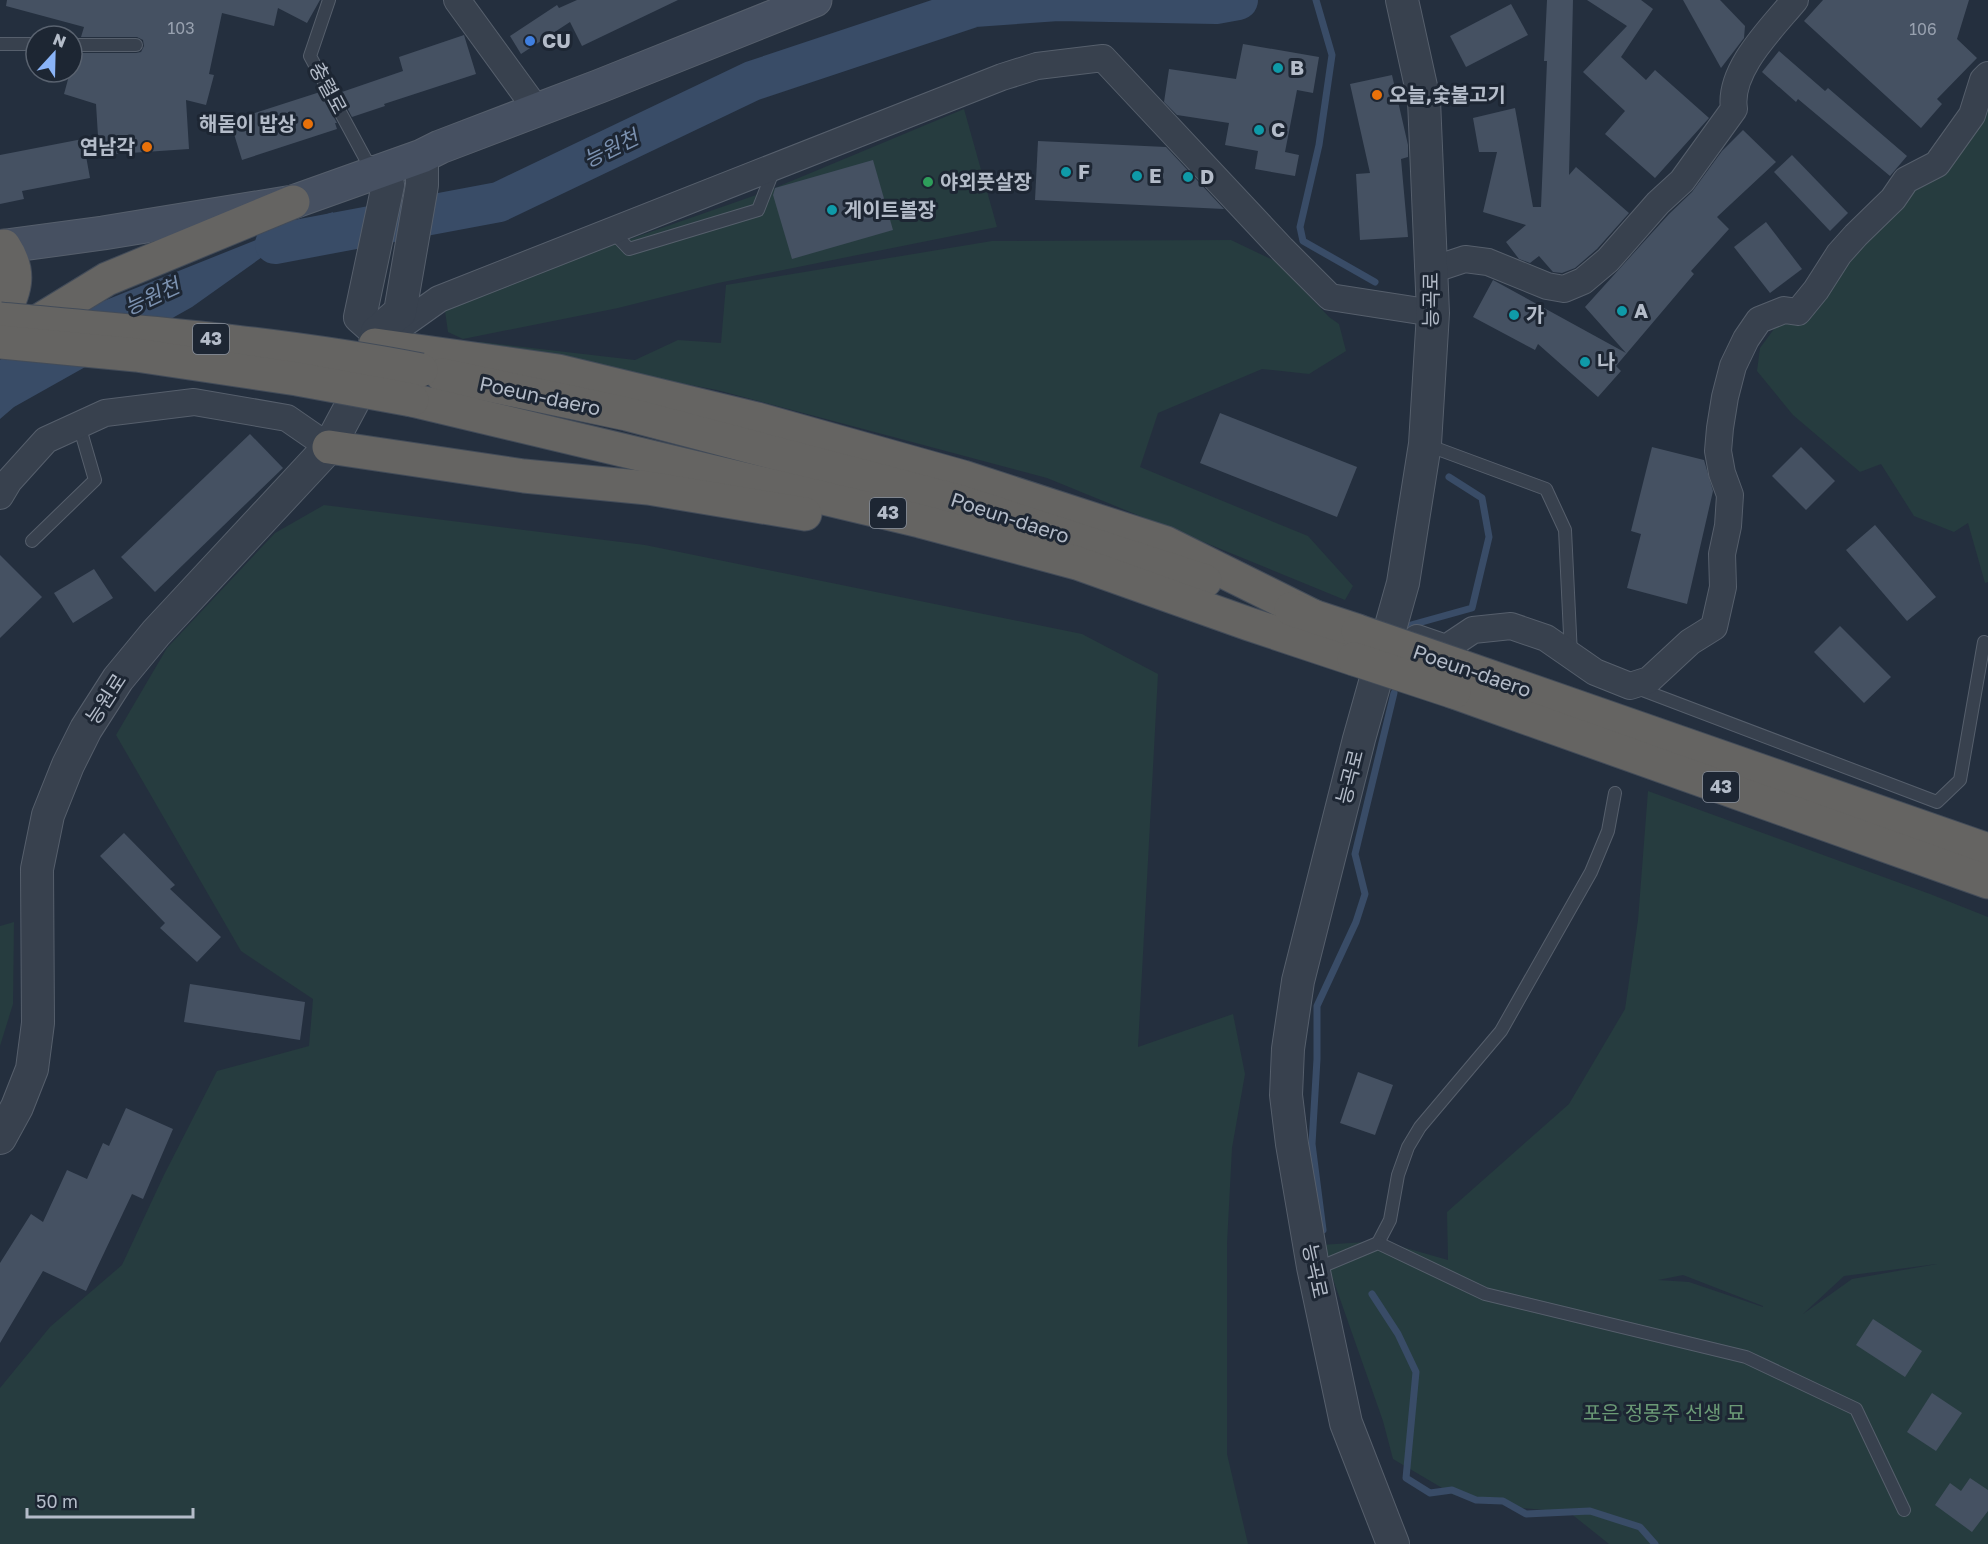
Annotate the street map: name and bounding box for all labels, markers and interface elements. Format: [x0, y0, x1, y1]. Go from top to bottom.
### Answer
house number: 103 [167, 18, 195, 38]
house number: 106 [1909, 19, 1937, 39]
north arrow [24, 24, 84, 84]
place label: CU [542, 28, 571, 52]
text: N [50, 29, 69, 52]
marker: CU [523, 34, 537, 48]
place label: B [1290, 55, 1304, 79]
street label: 충렬로 [305, 58, 352, 118]
marker: B [1271, 61, 1285, 75]
place label: 오늘,숯불고기 [1389, 82, 1506, 106]
marker: 오늘,숯불고기 [1370, 88, 1384, 102]
place label: 해돋이 밥상 [199, 111, 296, 135]
marker: 해돋이 밥상 [301, 117, 315, 131]
place label: C [1271, 117, 1285, 141]
water label: 능원천 [579, 123, 645, 172]
marker: C [1252, 123, 1266, 137]
place label: 연남각 [80, 134, 136, 158]
marker: 연남각 [140, 140, 154, 154]
place label: F [1078, 159, 1090, 183]
place label: E [1149, 163, 1161, 187]
place label: D [1200, 164, 1214, 188]
marker: F [1059, 165, 1073, 179]
place label: 야외풋살장 [940, 169, 1032, 193]
marker: E [1130, 169, 1144, 183]
marker: D [1181, 170, 1195, 184]
marker: 야외풋살장 [921, 175, 935, 189]
place label: 게이트볼장 [844, 197, 936, 221]
marker: 게이트볼장 [825, 203, 839, 217]
water label: 능원천 [120, 271, 186, 320]
street label: 능곡로 [1418, 272, 1442, 328]
place label: A [1634, 298, 1648, 322]
place label: 가 [1526, 302, 1544, 326]
marker: A [1615, 304, 1629, 318]
marker: 가 [1507, 308, 1521, 322]
road number: 43 [193, 324, 229, 354]
place label: 나 [1597, 349, 1615, 373]
marker: 나 [1578, 355, 1592, 369]
street label: Poeun-daero [477, 370, 603, 420]
street label: Poeun-daero [948, 487, 1073, 548]
road number: 43 [870, 498, 906, 528]
street label: Poeun-daero [1410, 639, 1535, 701]
street label: 능원로 [80, 669, 130, 728]
street label: 능곡로 [1331, 747, 1367, 806]
road number: 43 [1703, 772, 1739, 802]
street label: 능곡로 [1299, 1241, 1333, 1300]
park label: 포은 정몽주 선생 묘 [1583, 1400, 1745, 1424]
scale bar [27, 1481, 194, 1519]
text: 50 m [36, 1490, 78, 1512]

